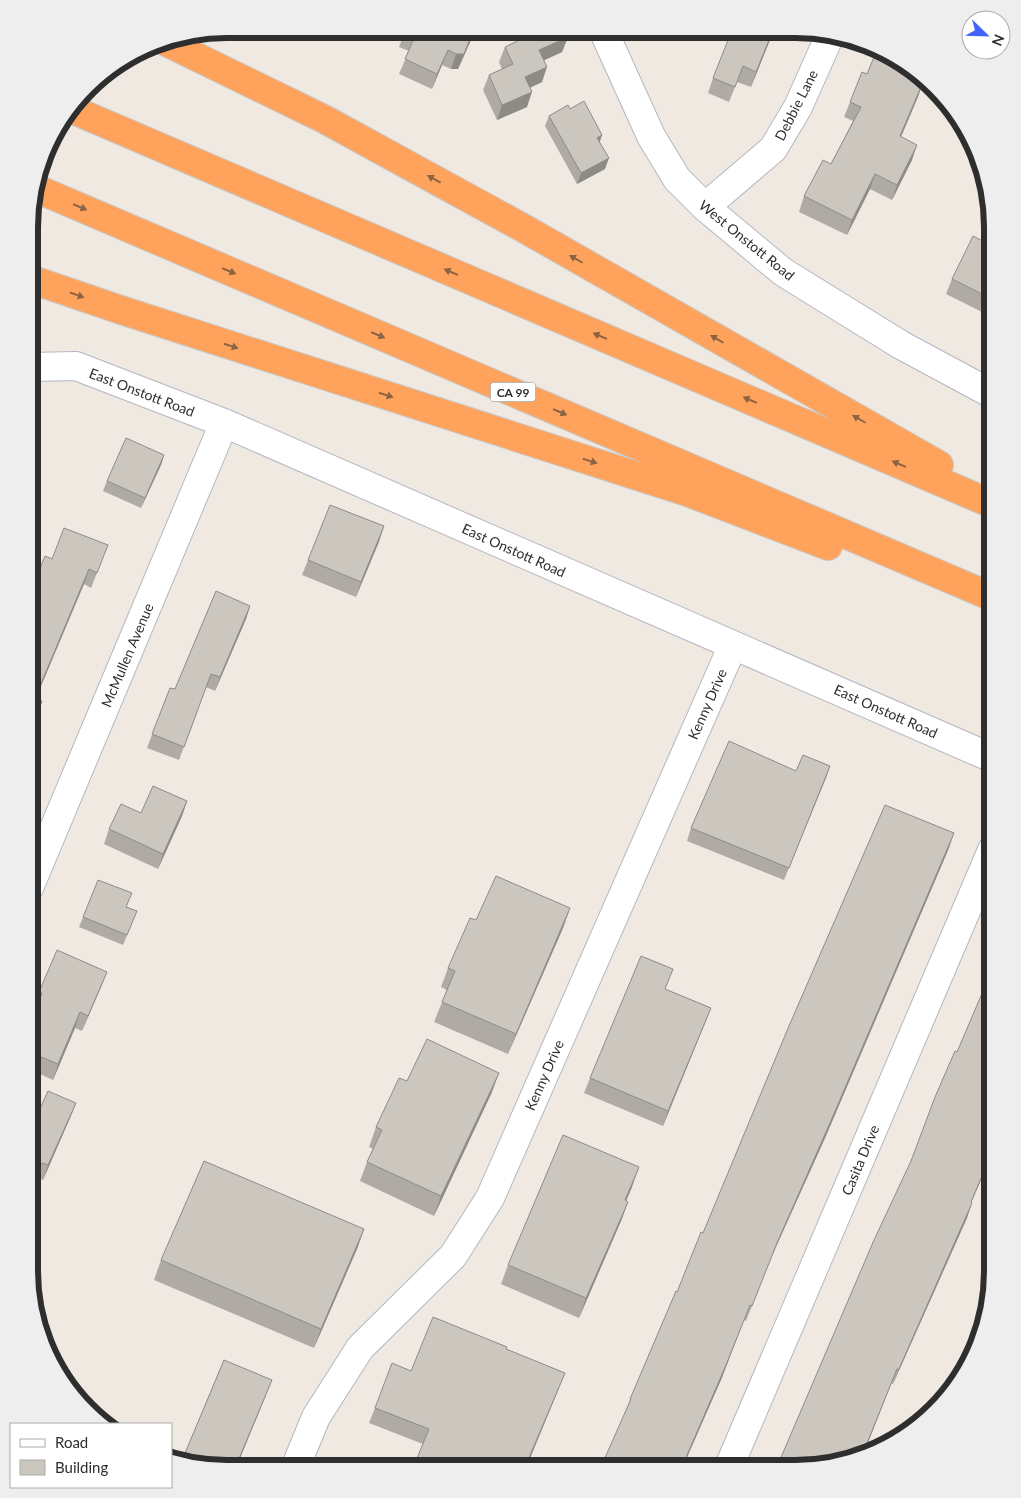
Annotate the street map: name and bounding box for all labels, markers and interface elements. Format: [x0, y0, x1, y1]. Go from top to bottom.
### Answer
north arrow [961, 10, 1011, 60]
text: N [988, 32, 1008, 49]
street label: Debbie Lane [771, 67, 821, 143]
one-way arrow [428, 175, 441, 184]
street label: West Onstott Road [696, 196, 798, 284]
one-way arrow [73, 203, 87, 211]
one-way arrow [570, 254, 583, 263]
one-way arrow [222, 267, 236, 275]
one-way arrow [444, 268, 458, 276]
one-way arrow [69, 292, 84, 299]
one-way arrow [371, 331, 386, 339]
one-way arrow [593, 332, 607, 340]
one-way arrow [710, 335, 725, 343]
one-way arrow [224, 342, 239, 350]
street label: East Onstott Road [87, 364, 197, 420]
road number: CA 99 [490, 382, 536, 402]
one-way arrow [378, 392, 393, 400]
one-way arrow [743, 396, 757, 404]
one-way arrow [553, 409, 567, 417]
one-way arrow [852, 415, 865, 424]
one-way arrow [583, 458, 598, 465]
one-way arrow [892, 460, 906, 468]
street label: East Onstott Road [460, 520, 568, 580]
street label: McMullen Avenue [97, 600, 157, 710]
street label: Kenny Drive [684, 666, 730, 742]
street label: East Onstott Road [832, 681, 940, 741]
street label: Kenny Drive [521, 1037, 567, 1113]
street label: Casita Drive [838, 1122, 882, 1198]
legend [10, 1423, 172, 1488]
text: Road [55, 1433, 88, 1451]
text: Building [55, 1458, 108, 1476]

